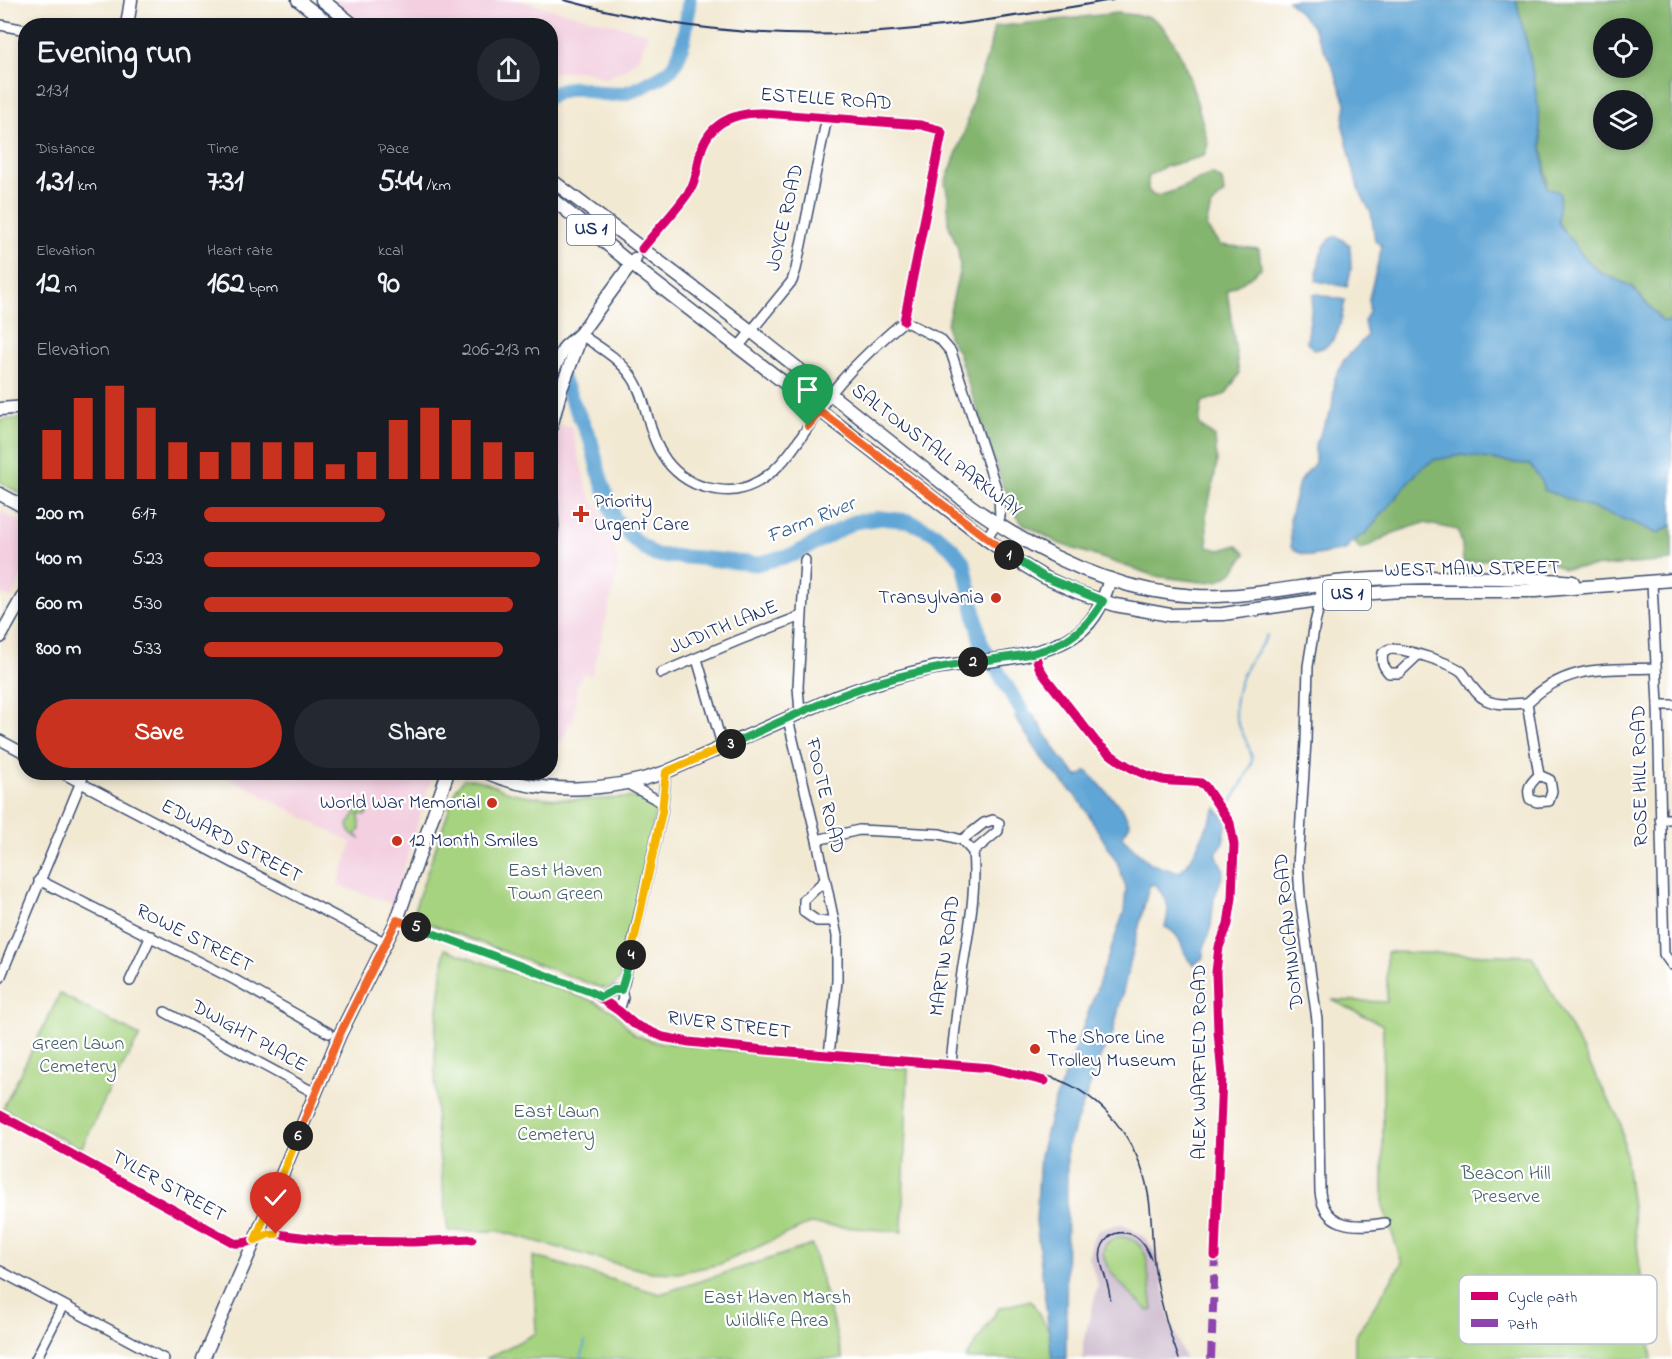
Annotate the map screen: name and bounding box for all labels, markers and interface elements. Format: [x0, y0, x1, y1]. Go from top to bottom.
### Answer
map controls [1593, 18, 1653, 150]
button: locate [1593, 18, 1653, 78]
text: Evening run [36, 30, 191, 78]
button: share [477, 38, 540, 101]
text: 21:31 [36, 77, 69, 106]
street label: ESTELLE ROAD [759, 81, 893, 119]
button: layers [1593, 90, 1653, 150]
text: Distance [36, 137, 95, 161]
text: Time [207, 137, 239, 161]
text: Pace [378, 137, 409, 161]
text: 1.31 [36, 161, 74, 205]
text: 7:31 [207, 161, 244, 205]
text: 5:44 [378, 161, 422, 205]
street label: JOYCE ROAD [760, 162, 812, 274]
text: km [74, 174, 97, 198]
text: /km [422, 174, 451, 198]
road number: US 1 [567, 215, 615, 245]
text: Elevation [36, 239, 95, 263]
text: Heart rate [207, 239, 273, 263]
text: kcal [378, 239, 403, 263]
text: 12 [36, 263, 60, 307]
text: 162 [207, 263, 245, 307]
text: 90 [378, 263, 400, 307]
text: m [60, 276, 77, 300]
text: bpm [245, 276, 278, 300]
text: Elevation [36, 336, 110, 365]
text: 206–213 m [462, 336, 540, 365]
pin [782, 364, 833, 426]
icon: arrive [791, 373, 824, 406]
street label: SALTONSTALL PARKWAY [844, 377, 1028, 525]
place label: Priority Urgent Care [594, 488, 689, 541]
water label: Farm River [762, 489, 862, 552]
text: 200 m [36, 500, 84, 529]
text: 6:17 [132, 500, 157, 529]
marker: Priority Urgent Care [572, 505, 590, 523]
pin: 1 [994, 540, 1024, 570]
text: 1 [1006, 543, 1012, 567]
text: 400 m [36, 545, 82, 574]
text: 5:23 [132, 545, 163, 574]
street label: WEST MAIN STREET [1384, 554, 1560, 586]
road number: US 1 [1323, 580, 1371, 610]
place label: Transylvania [878, 584, 984, 613]
text: 600 m [36, 590, 83, 619]
text: 5:30 [132, 590, 162, 619]
marker: Transylvania [989, 591, 1003, 605]
street label: JUDITH LANE [665, 593, 783, 663]
text: 800 m [36, 635, 81, 664]
text: 5:33 [132, 635, 162, 664]
pin: 2 [958, 647, 988, 677]
text: 2 [969, 650, 977, 674]
button: Save [36, 699, 282, 768]
button: Share [294, 699, 540, 768]
street label: ROSE HILL ROAD [1625, 705, 1657, 847]
pin: 3 [716, 729, 746, 759]
text: 3 [728, 732, 734, 756]
street label: FOOTE ROAD [796, 734, 851, 857]
place label: World War Memorial [320, 789, 480, 818]
street label: EDWARD STREET [155, 792, 307, 892]
marker: World War Memorial [485, 796, 499, 810]
place label: 12 Month Smiles [409, 827, 538, 856]
marker: 12 Month Smiles [390, 834, 404, 848]
street label: DOMINICAN ROAD [1267, 852, 1313, 1011]
park label: East Haven Town Green [507, 857, 603, 909]
street label: MARTIN ROAD [923, 894, 969, 1018]
street label: ROWE STREET [130, 897, 258, 981]
pin: 5 [401, 912, 431, 942]
text: 5 [411, 915, 421, 939]
pin: 4 [616, 940, 646, 970]
text: 4 [628, 943, 634, 967]
street label: ALEX WARFIELD ROAD [1186, 964, 1215, 1160]
street label: DWIGHT PLACE [185, 993, 312, 1081]
street label: RIVER STREET [665, 1004, 793, 1048]
place label: The Shore Line Trolley Museum [1047, 1024, 1176, 1076]
park label: Green Lawn Cemetery [32, 1030, 124, 1082]
marker: The Shore Line Trolley Museum [1028, 1042, 1042, 1056]
park label: East Lawn Cemetery [513, 1098, 599, 1150]
pin: 6 [283, 1121, 313, 1151]
text: 6 [294, 1124, 302, 1148]
street label: TYLER STREET [105, 1143, 231, 1231]
park label: Beacon Hill Preserve [1460, 1160, 1551, 1212]
pin [250, 1172, 301, 1234]
icon: check [259, 1181, 292, 1214]
legend [1459, 1275, 1657, 1344]
park label: East Haven Marsh Wildlife Area [703, 1284, 851, 1336]
text: Cycle path [1508, 1286, 1577, 1310]
text: Path [1508, 1313, 1538, 1337]

